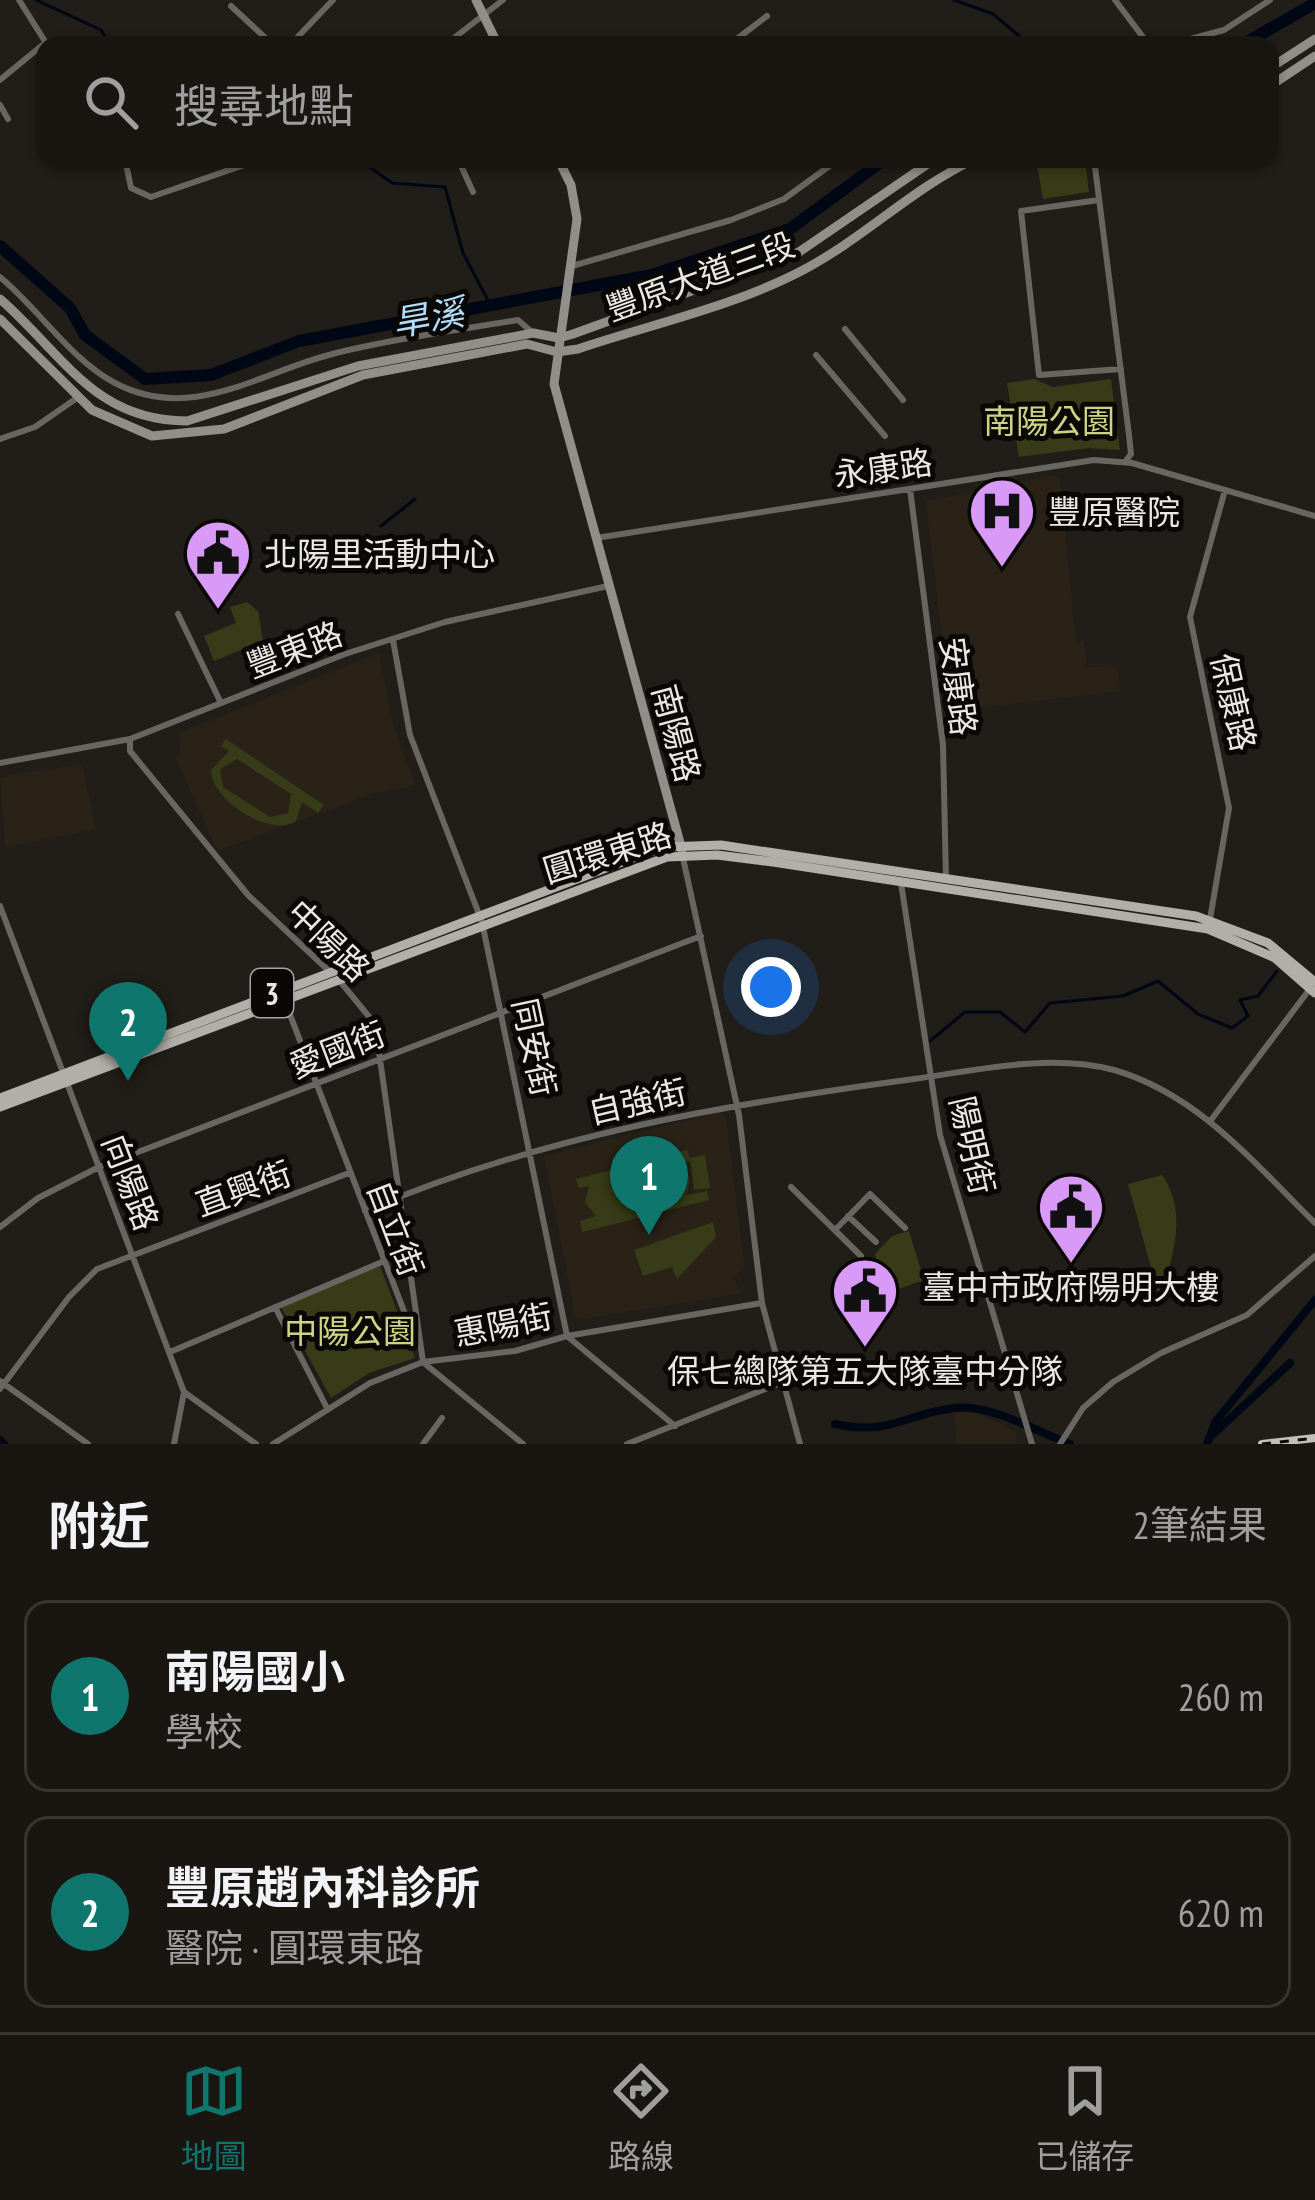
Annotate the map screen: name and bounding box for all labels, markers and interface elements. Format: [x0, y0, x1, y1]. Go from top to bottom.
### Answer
search box [36, 36, 1279, 168]
icon: search [78, 69, 144, 135]
text: 搜尋地點 [174, 76, 354, 134]
street label: 豐原大道三段 [600, 222, 800, 330]
water label: 旱溪 [388, 287, 472, 346]
park label: 南陽公園 [983, 399, 1115, 442]
street label: 永康路 [831, 440, 935, 496]
hospital icon: 豐原醫院 [967, 476, 1037, 570]
place label: 豐原醫院 [1048, 490, 1180, 533]
public building icon: 北陽里活動中心 [183, 518, 253, 612]
place label: 北陽里活動中心 [264, 532, 495, 575]
street label: 豐東路 [240, 611, 348, 687]
street label: 安康路 [932, 634, 986, 738]
street label: 保康路 [1202, 649, 1266, 755]
street label: 南陽路 [643, 680, 711, 786]
street label: 圓環東路 [538, 812, 676, 892]
street label: 中陽路 [278, 890, 380, 990]
your location [741, 957, 801, 1017]
road number: 3 [251, 969, 293, 1017]
pin: 2 [89, 982, 167, 1081]
street label: 同安街 [504, 994, 566, 1100]
street label: 愛國街 [283, 1011, 391, 1087]
street label: 自強街 [584, 1069, 690, 1133]
street label: 陽明街 [941, 1092, 1005, 1198]
street label: 向陽路 [93, 1128, 169, 1236]
pin: 1 [610, 1136, 688, 1235]
street label: 直興街 [189, 1151, 297, 1225]
public building icon: 臺中市政府陽明大樓 [1036, 1172, 1106, 1266]
street label: 自立街 [358, 1174, 434, 1282]
public building icon: 保七總隊第五大隊臺中分隊 [830, 1256, 900, 1350]
place label: 臺中市政府陽明大樓 [923, 1265, 1220, 1308]
street label: 惠陽街 [450, 1293, 556, 1355]
park label: 中陽公園 [284, 1309, 416, 1352]
place label: 保七總隊第五大隊臺中分隊 [667, 1349, 1063, 1392]
text: 附近 [48, 1492, 150, 1558]
text: 2筆結果 [1132, 1499, 1267, 1550]
text: 南陽國小 [165, 1642, 345, 1700]
text: 1 [81, 1671, 99, 1722]
text: 260 m [1178, 1671, 1264, 1722]
text: 學校 [165, 1706, 243, 1757]
text: 豐原趙內科診所 [165, 1858, 480, 1916]
text: 2 [81, 1887, 99, 1938]
text: 620 m [1178, 1887, 1264, 1938]
text: 醫院 · 圓環東路 [165, 1922, 424, 1973]
tab: 地圖 [181, 2058, 247, 2178]
tab: 路線 [608, 2058, 674, 2178]
tab: 已儲存 [1035, 2058, 1134, 2178]

